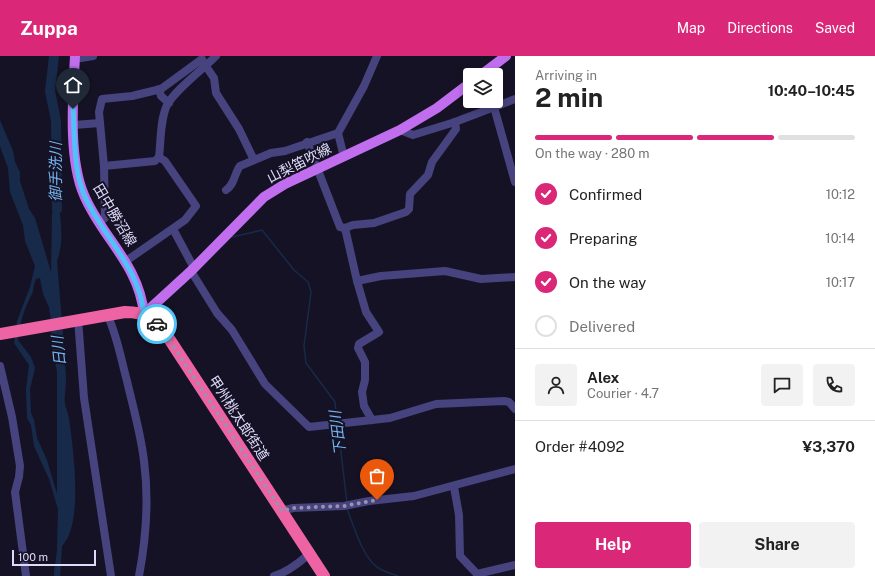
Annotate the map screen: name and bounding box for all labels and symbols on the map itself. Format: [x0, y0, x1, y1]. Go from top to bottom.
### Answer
pin [56, 68, 90, 109]
water label: 御手洗川 [47, 140, 64, 202]
street label: 山梨笛吹線 [264, 140, 334, 186]
street label: 田中勝沼線 [90, 181, 140, 249]
courier [137, 304, 177, 344]
water label: 日川 [48, 333, 69, 367]
street label: 甲州桃太郎街道 [206, 373, 272, 463]
water label: 下田川 [326, 408, 349, 456]
pin [360, 459, 394, 500]
scale bar [12, 548, 96, 567]

